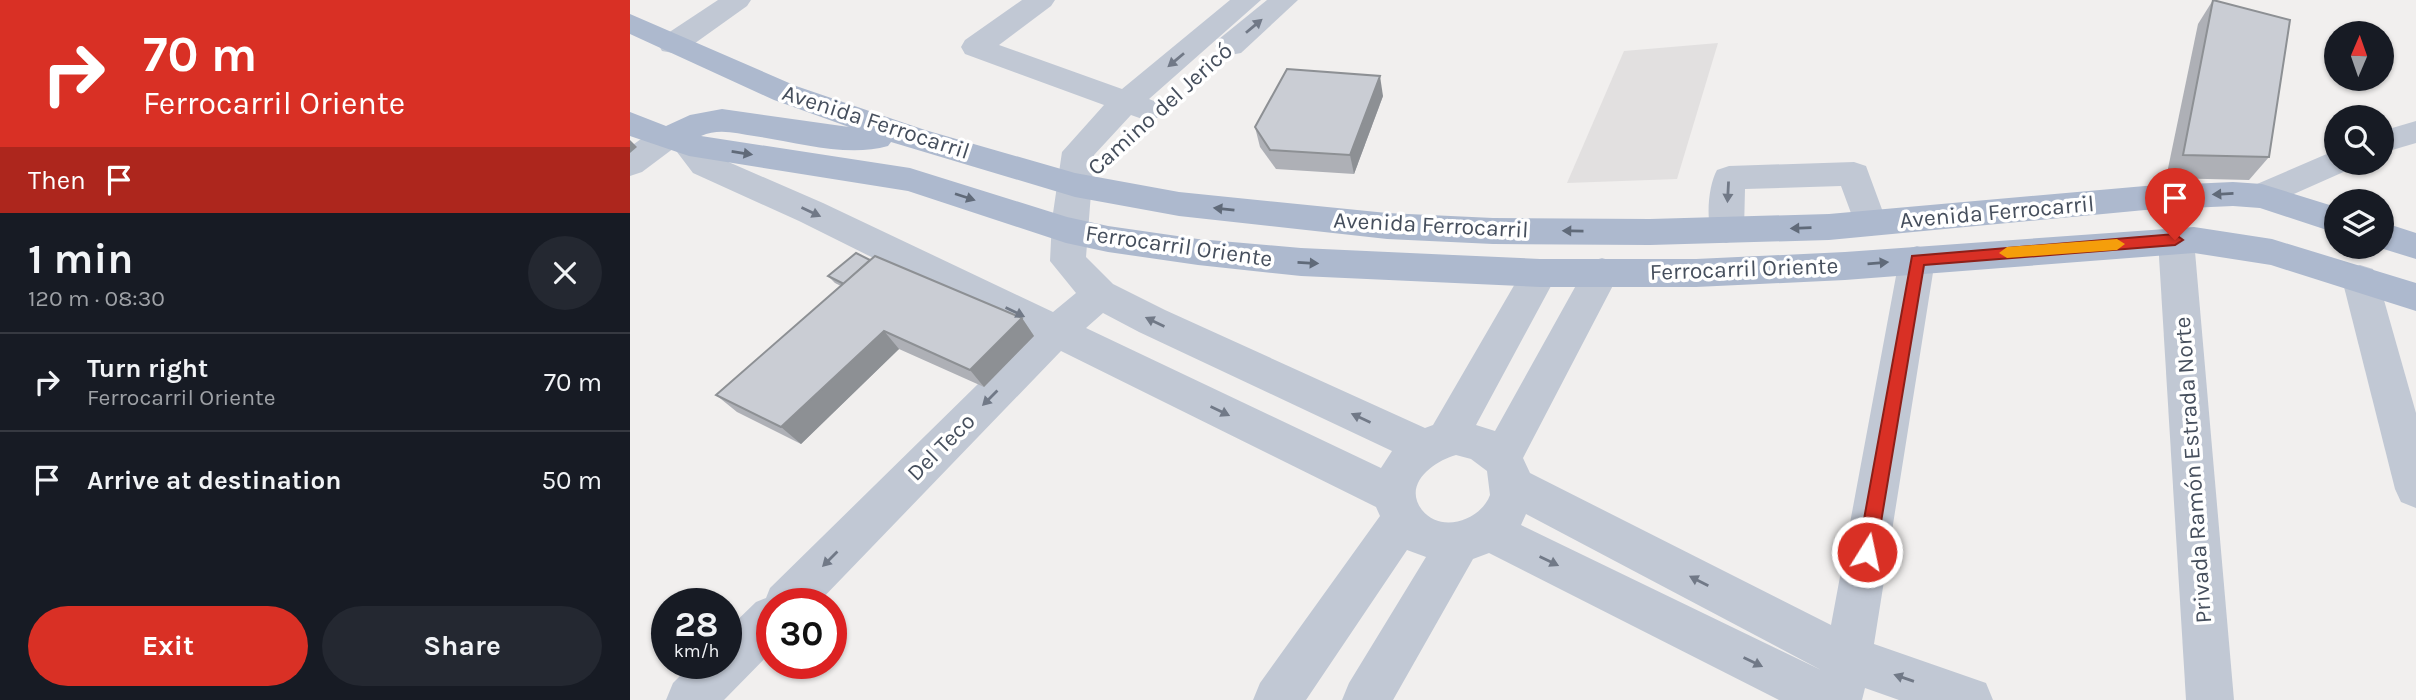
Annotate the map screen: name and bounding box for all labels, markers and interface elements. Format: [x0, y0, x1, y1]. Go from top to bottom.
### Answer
one-way arrow [1245, 18, 1263, 33]
north arrow [2324, 21, 2394, 91]
map controls [2324, 21, 2394, 259]
text: 70 m [143, 26, 257, 83]
icon: right [28, 28, 119, 119]
street label: Camino del Jericó [1082, 37, 1238, 181]
one-way arrow [1167, 52, 1185, 68]
street label: Avenida Ferrocarril [779, 79, 973, 165]
text: Ferrocarril Oriente [143, 85, 405, 122]
button: search [2324, 105, 2394, 175]
one-way arrow [732, 148, 754, 159]
icon: arrive [100, 161, 138, 199]
text: Then [28, 165, 86, 196]
pin [2145, 168, 2205, 240]
icon: arrive [2156, 179, 2194, 217]
one-way arrow [1722, 181, 1733, 203]
one-way arrow [2212, 189, 2234, 200]
button: layers [2324, 189, 2394, 259]
street label: Avenida Ferrocarril [1898, 190, 2096, 234]
one-way arrow [955, 193, 976, 203]
one-way arrow [1213, 203, 1235, 214]
one-way arrow [801, 206, 821, 218]
street label: Avenida Ferrocarril [1333, 206, 1529, 244]
street label: Ferrocarril Oriente [1084, 220, 1274, 272]
one-way arrow [1789, 222, 1811, 234]
one-way arrow [1562, 226, 1584, 237]
text: 1 min [28, 234, 133, 284]
button: close [528, 236, 602, 310]
street label: Ferrocarril Oriente [1649, 252, 1839, 286]
one-way arrow [1297, 257, 1319, 268]
one-way arrow [1867, 258, 1889, 269]
text: 120 m · 08:30 [28, 285, 165, 312]
one-way arrow [1005, 307, 1025, 318]
street label: Privada Ramón Estrada Norte [2169, 316, 2217, 624]
one-way arrow [1145, 317, 1165, 328]
text: Turn right [87, 353, 208, 384]
icon: right [28, 363, 66, 401]
text: 70 m [544, 367, 602, 398]
text: Ferrocarril Oriente [87, 384, 276, 411]
one-way arrow [981, 389, 998, 406]
one-way arrow [1210, 406, 1230, 417]
street label: Del Teco [901, 407, 981, 487]
one-way arrow [1351, 412, 1372, 423]
icon: arrive [28, 461, 66, 499]
text: Arrive at destination [87, 465, 341, 496]
text: 50 m [541, 465, 602, 496]
position arrow [1830, 515, 1904, 589]
one-way arrow [821, 551, 838, 568]
one-way arrow [1539, 556, 1559, 567]
one-way arrow [1689, 576, 1709, 587]
speed limit sign: 30 [756, 588, 847, 679]
text: 28 [675, 604, 718, 645]
button: Exit [28, 606, 308, 686]
button: Share [322, 606, 602, 686]
text: km/h [674, 640, 719, 662]
one-way arrow [1743, 656, 1763, 667]
one-way arrow [1894, 672, 1915, 683]

